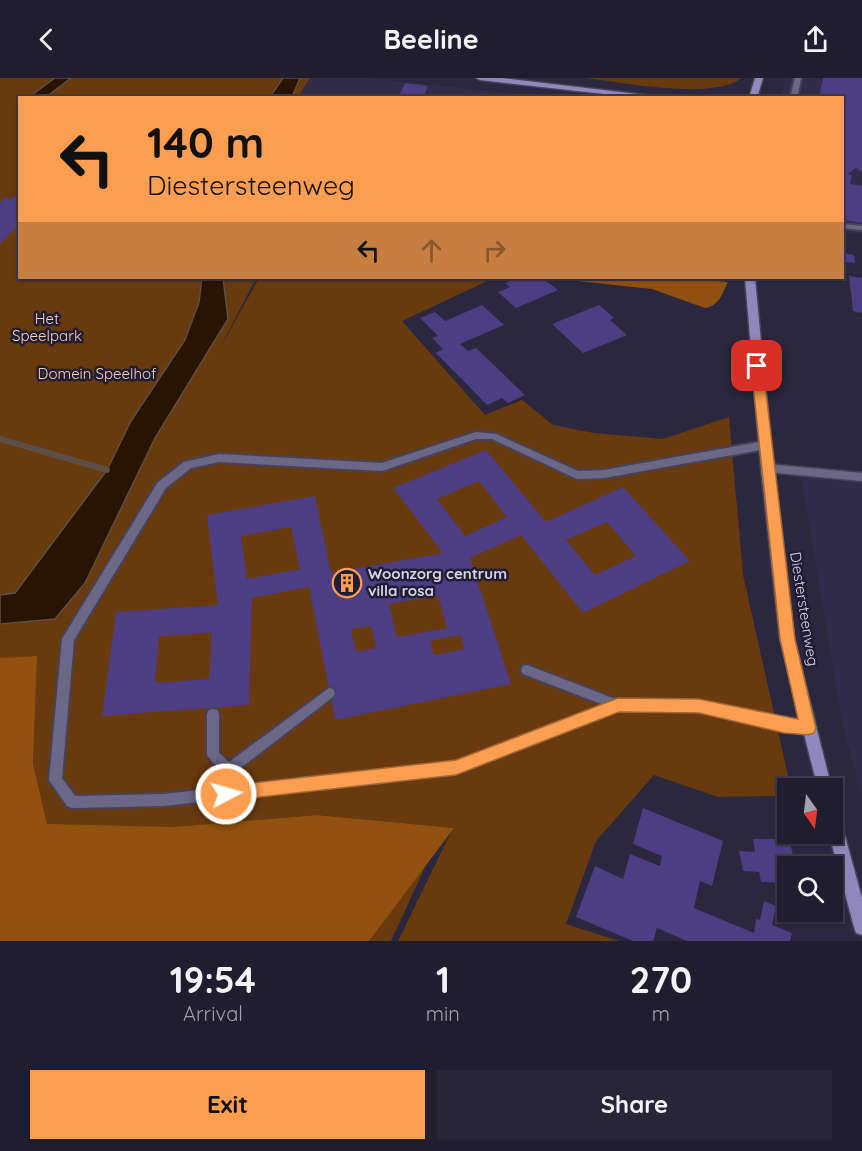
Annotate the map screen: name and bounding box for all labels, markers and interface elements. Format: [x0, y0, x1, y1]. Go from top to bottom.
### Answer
text: Beeline [383, 22, 479, 56]
icon: back [30, 23, 63, 56]
icon: share [799, 23, 832, 56]
text: 140 m [147, 116, 264, 169]
icon: left [48, 120, 126, 198]
text: Diestersteenweg [147, 168, 355, 202]
icon: left [352, 234, 385, 267]
icon: ahead [415, 234, 448, 267]
icon: right [478, 234, 511, 267]
park label: Het Speelpark [12, 309, 82, 345]
pin [731, 340, 782, 391]
icon: arrive [740, 349, 773, 382]
park label: Domein Speelhof [38, 364, 157, 383]
street label: Diestersteenweg [786, 550, 823, 667]
place label: Woonzorg centrum villa rosa [368, 564, 507, 600]
building icon: Woonzorg centrum villa rosa [331, 567, 363, 599]
position arrow [194, 762, 258, 826]
north arrow [777, 778, 843, 844]
map controls [777, 778, 843, 922]
button: search [777, 856, 843, 922]
text: 19:54 [170, 957, 256, 1002]
text: 1 [436, 957, 450, 1002]
text: 270 [630, 957, 692, 1002]
text: Arrival [183, 1001, 243, 1026]
text: min [426, 1001, 460, 1026]
text: m [652, 1001, 670, 1026]
button: Exit [30, 1070, 425, 1139]
button: Share [437, 1070, 832, 1139]

